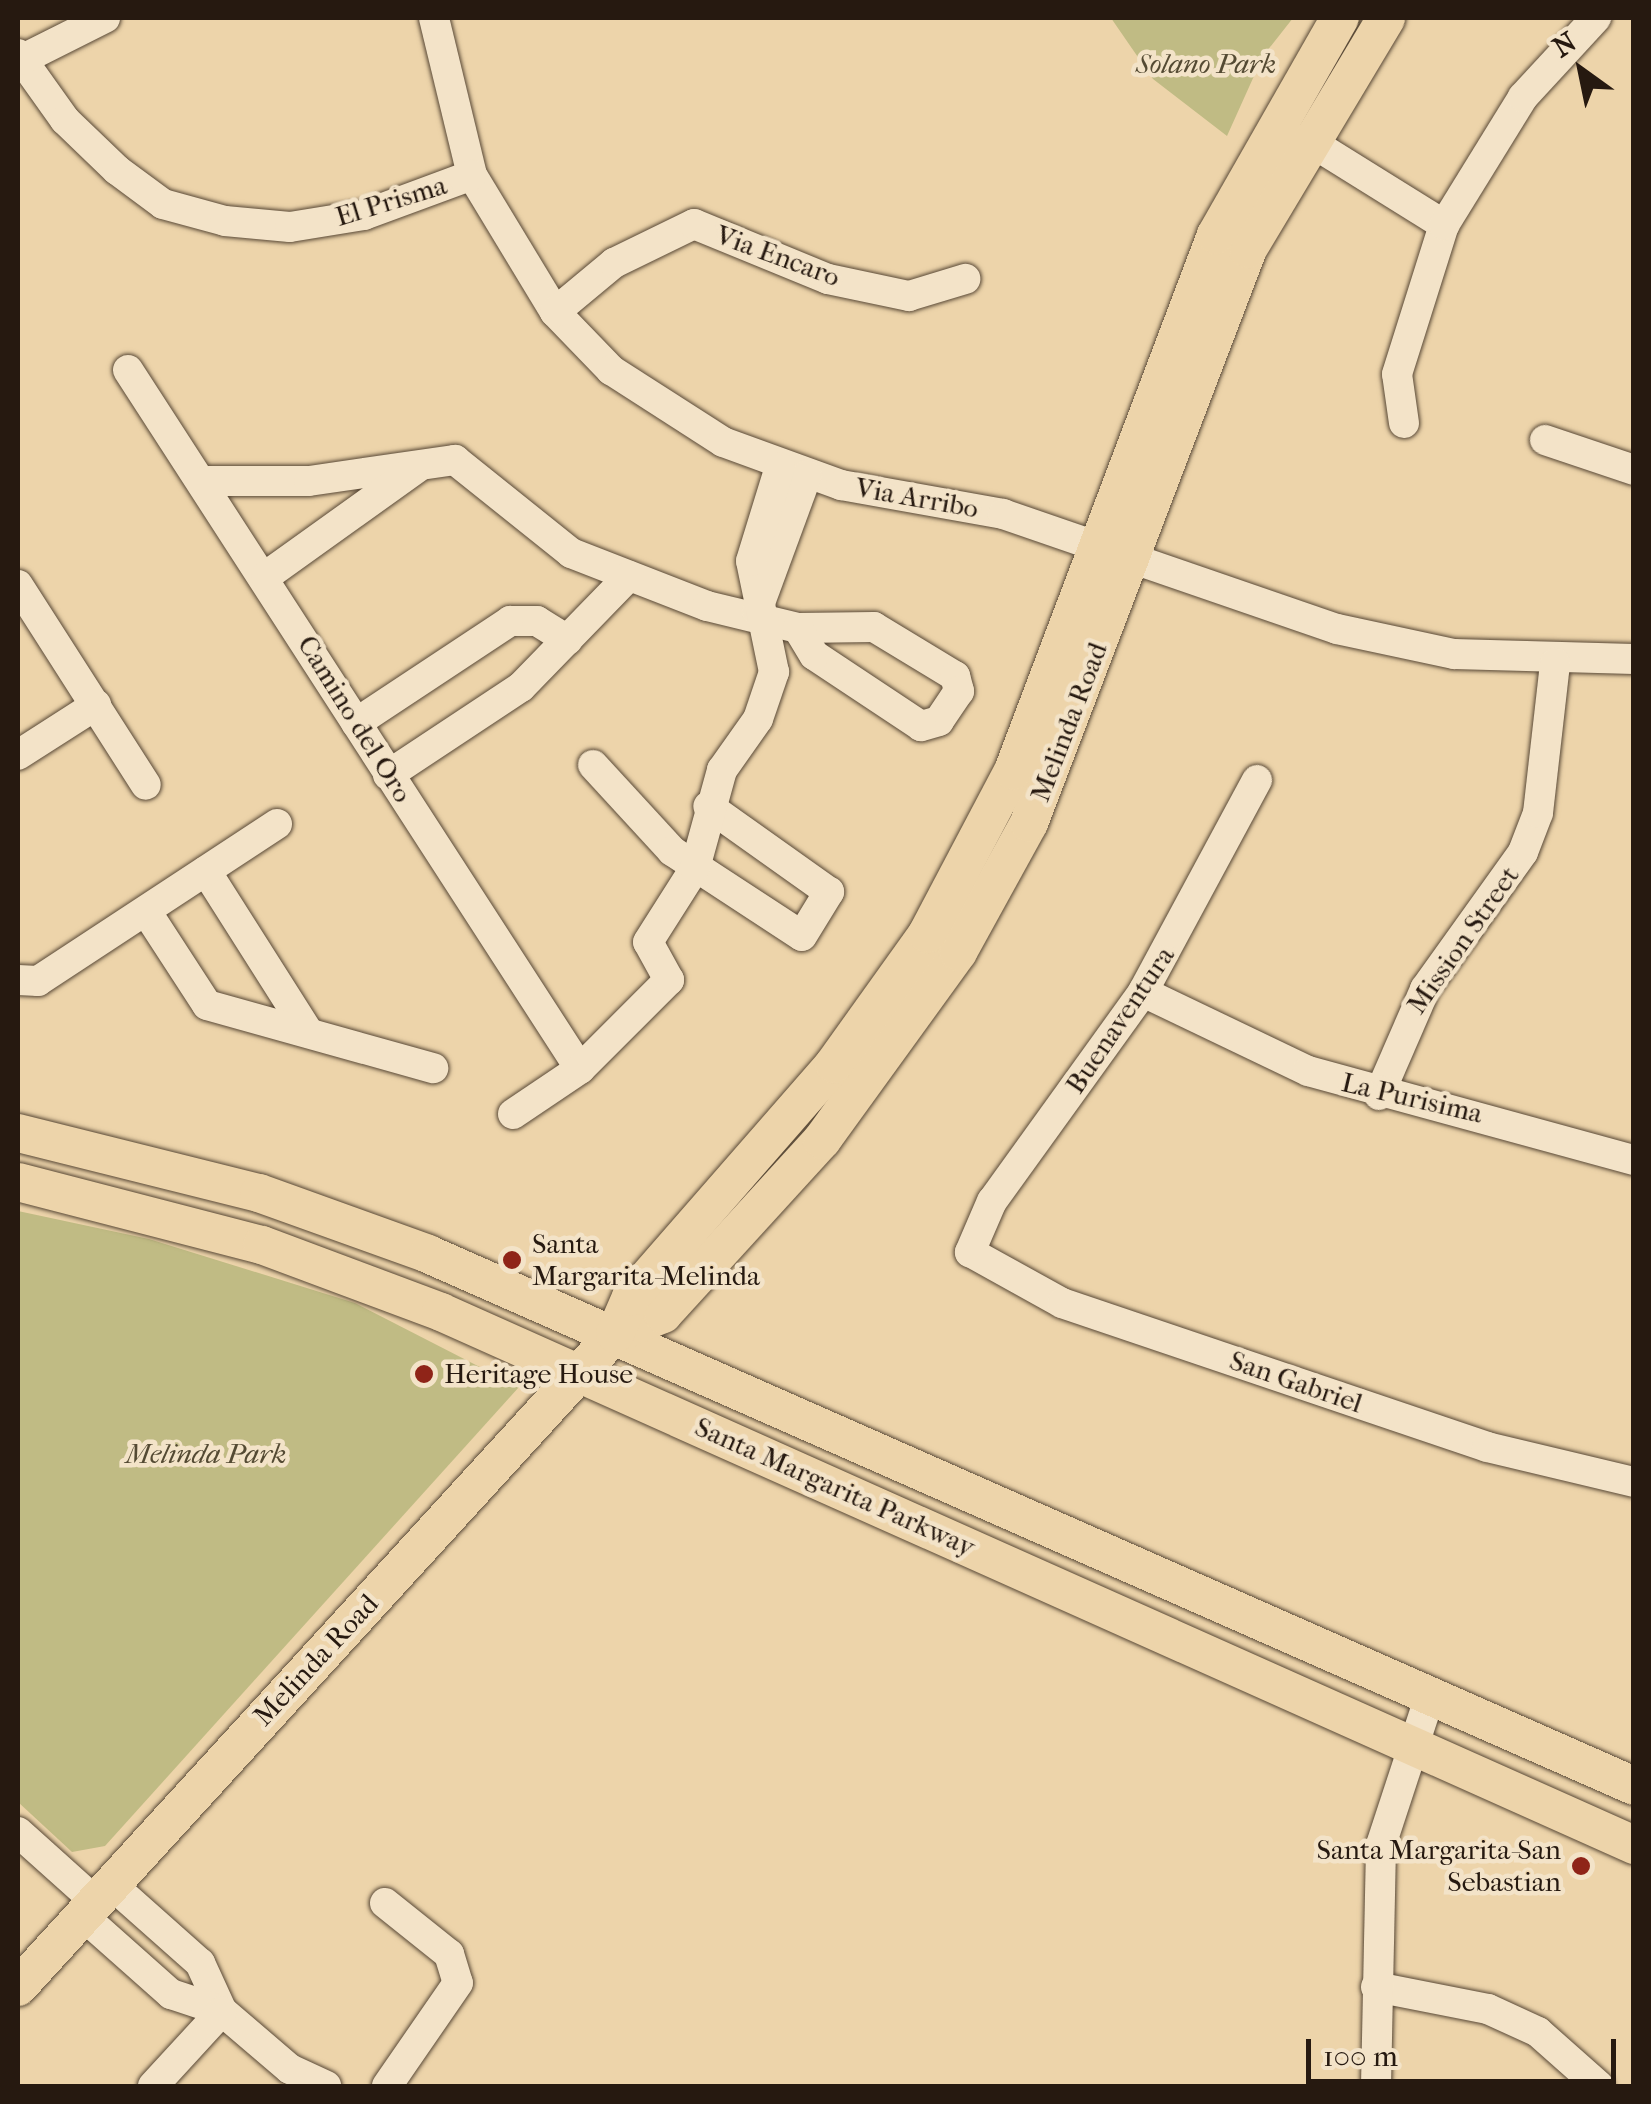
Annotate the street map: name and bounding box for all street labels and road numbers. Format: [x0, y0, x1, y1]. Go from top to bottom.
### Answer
street label: El Prisma [331, 168, 451, 234]
street label: Via Encaro [711, 218, 845, 294]
street label: Via Arribo [853, 471, 981, 525]
street label: Camino del Oro [290, 629, 420, 809]
street label: Melinda Road [1023, 638, 1115, 806]
street label: Mission Street [1400, 860, 1526, 1020]
street label: Buenaventura [1058, 940, 1182, 1100]
street label: La Purisima [1338, 1065, 1486, 1131]
street label: San Gabriel [1225, 1344, 1367, 1420]
street label: Santa Margarita Parkway [690, 1410, 980, 1564]
street label: Melinda Road [247, 1587, 385, 1733]

